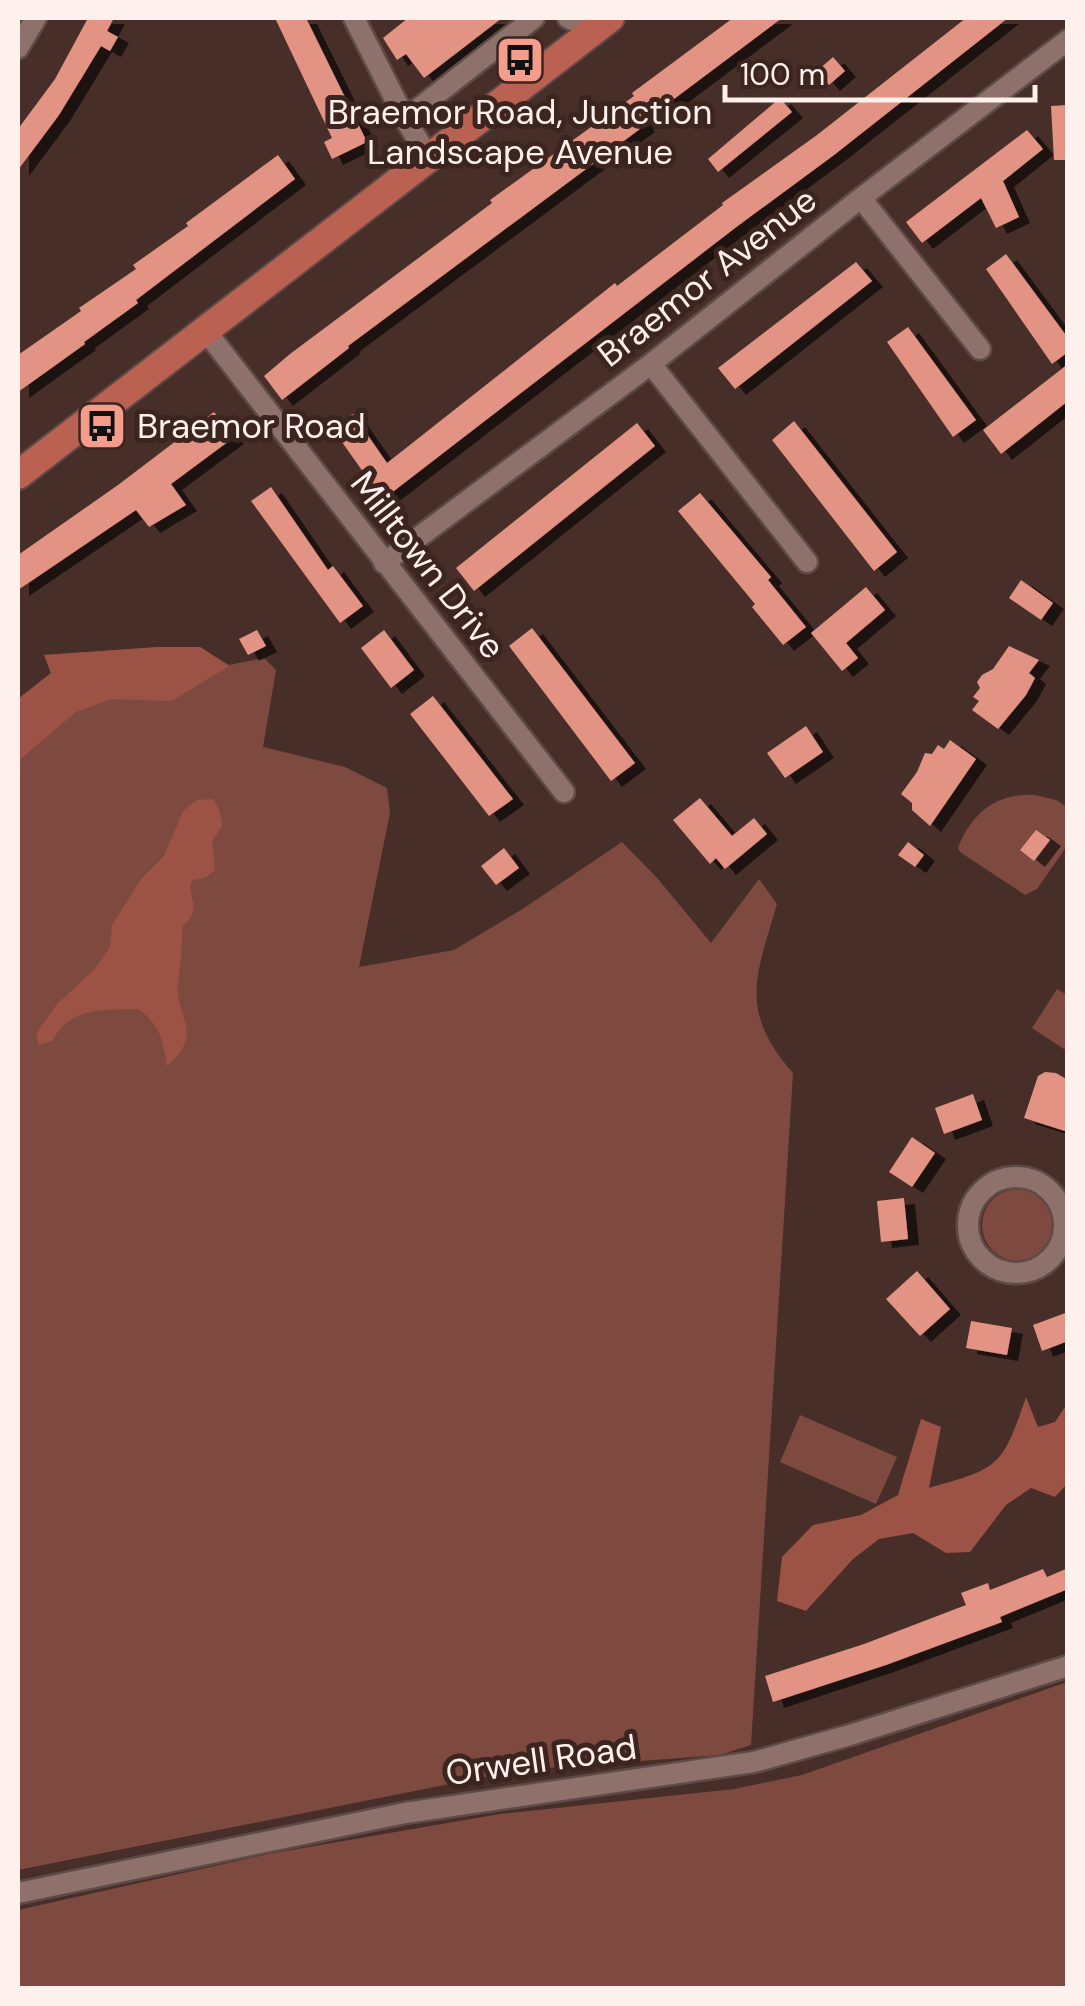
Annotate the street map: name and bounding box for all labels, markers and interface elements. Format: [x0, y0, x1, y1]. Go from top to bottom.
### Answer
bus stop icon: Braemor Road, Junction Landscape Avenue [494, 34, 546, 86]
scale bar [725, 40, 1035, 102]
text: 100 m [740, 55, 825, 94]
place label: Braemor Road, Junction Landscape Avenue [328, 89, 712, 175]
street label: Braemor Avenue [588, 177, 826, 377]
bus stop icon: Braemor Road [76, 400, 128, 452]
place label: Braemor Road [137, 403, 366, 449]
street label: Milltown Drive [340, 462, 516, 668]
street label: Orwell Road [443, 1724, 639, 1796]

